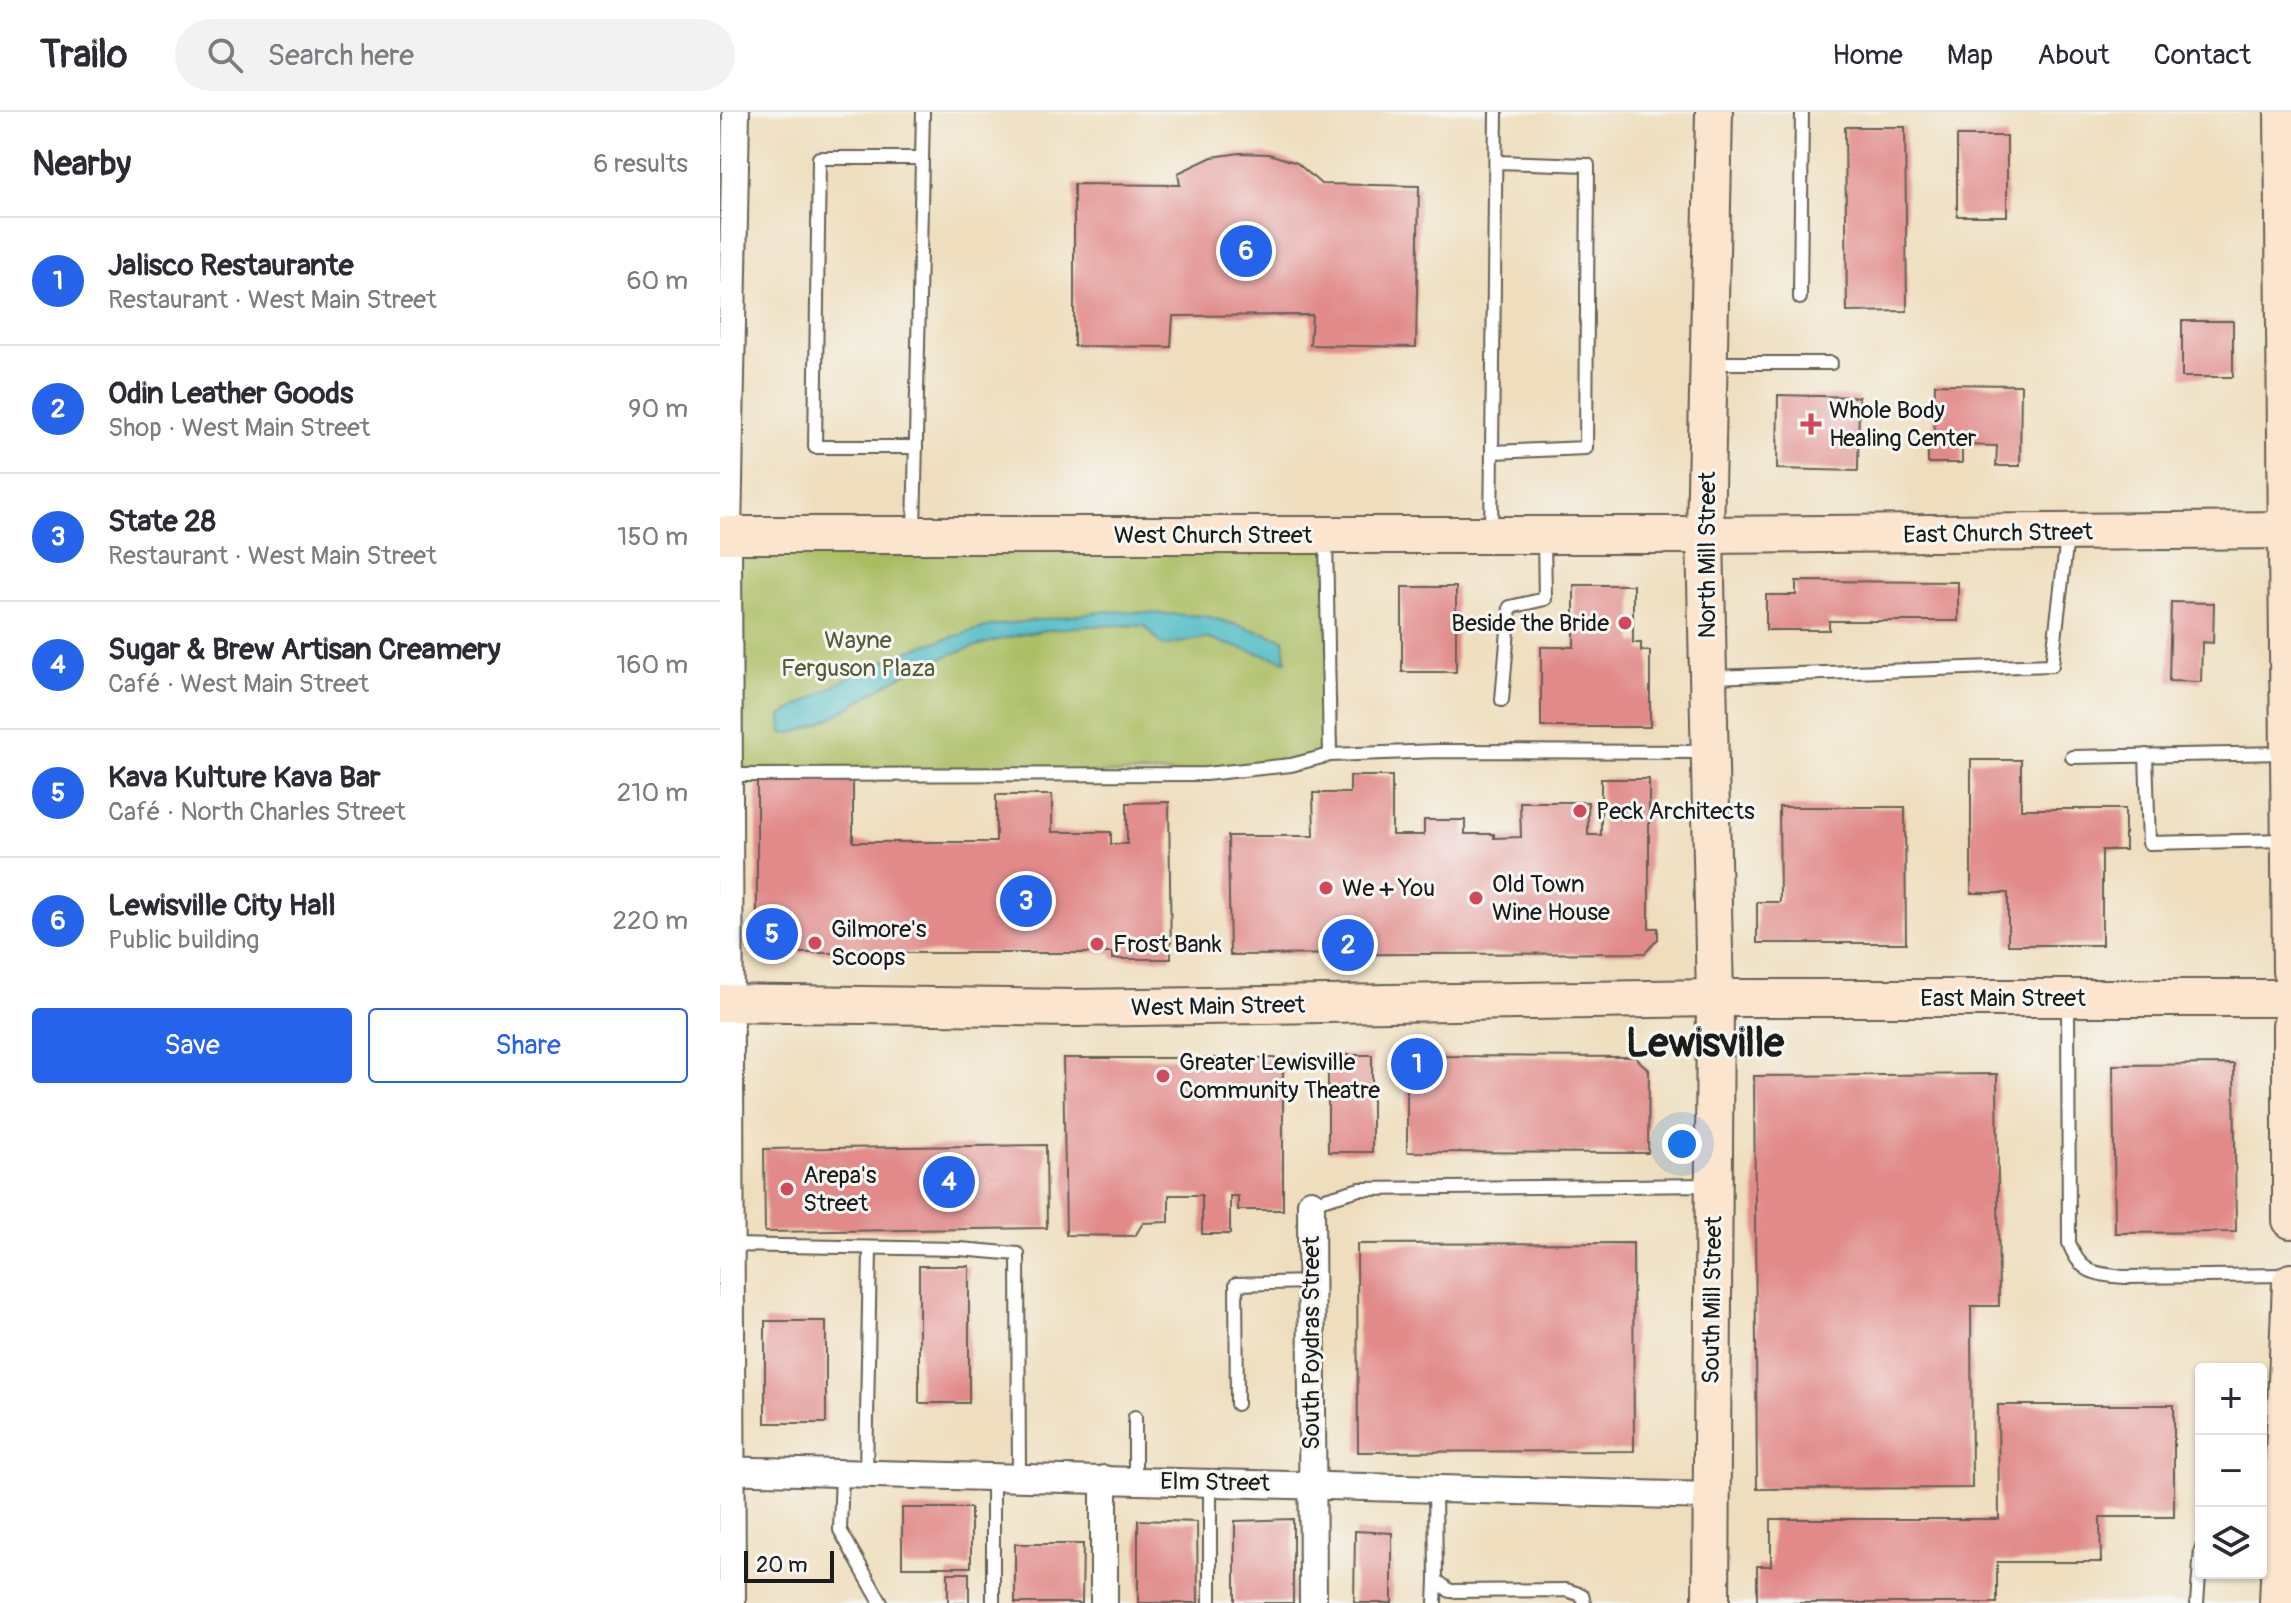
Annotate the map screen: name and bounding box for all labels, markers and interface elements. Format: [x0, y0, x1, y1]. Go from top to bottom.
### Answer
search box [175, 19, 735, 91]
text: Trailo [40, 31, 127, 79]
icon: search [203, 33, 247, 77]
text: Search here [267, 37, 414, 74]
text: Home [1832, 38, 1903, 73]
text: Map [1947, 38, 1993, 73]
text: About [2037, 38, 2110, 73]
text: Contact [2154, 38, 2251, 73]
text: Nearby [32, 143, 131, 186]
text: 6 results [593, 148, 688, 180]
pin: 6 [1220, 221, 1272, 281]
text: Jalisco Restaurante [108, 247, 354, 284]
text: 1 [53, 265, 63, 297]
text: 60 m [626, 265, 688, 297]
text: Restaurant · West Main Street [108, 284, 437, 316]
text: Odin Leather Goods [108, 375, 353, 412]
text: 2 [51, 393, 65, 425]
text: 90 m [628, 393, 688, 425]
place label: Whole Body Healing Center [1829, 396, 1977, 453]
text: Shop · West Main Street [108, 412, 370, 444]
marker: Whole Body Healing Center [1800, 413, 1822, 435]
street label: North Mill Street [1693, 471, 1722, 639]
text: State 28 [108, 503, 216, 540]
street label: East Church Street [1903, 517, 2093, 550]
text: 3 [51, 521, 65, 553]
text: 150 m [617, 521, 688, 553]
street label: West Church Street [1114, 521, 1313, 550]
text: Restaurant · West Main Street [108, 540, 437, 572]
place label: Beside the Bride [1451, 609, 1609, 638]
marker: Beside the Bride [1616, 614, 1634, 632]
park label: Wayne Ferguson Plaza [781, 626, 935, 683]
text: Sugar & Brew Artisan Creamery [108, 631, 501, 668]
text: 4 [50, 649, 66, 681]
text: 160 m [616, 649, 688, 681]
text: Café · West Main Street [108, 668, 369, 700]
text: Kava Kulture Kava Bar [108, 759, 381, 796]
text: 5 [51, 777, 65, 809]
text: 210 m [617, 777, 688, 809]
text: Café · North Charles Street [108, 796, 406, 828]
place label: Peck Architects [1596, 797, 1755, 826]
marker: Peck Architects [1571, 802, 1589, 820]
place label: Old Town Wine House [1492, 870, 1610, 927]
pin: 3 [1000, 871, 1052, 931]
place label: We + You [1342, 874, 1435, 903]
marker: We + You [1317, 879, 1335, 897]
text: Lewisville City Hall [108, 887, 336, 924]
marker: Old Town Wine House [1467, 889, 1485, 907]
pin: 5 [746, 904, 798, 964]
text: 6 [50, 905, 66, 937]
text: 220 m [612, 905, 688, 937]
place label: Gilmore's Scoops [831, 915, 927, 972]
pin: 2 [1322, 915, 1374, 975]
text: Public building [108, 924, 259, 956]
place label: Frost Bank [1113, 930, 1222, 959]
marker: Gilmore's Scoops [806, 934, 824, 952]
marker: Frost Bank [1088, 935, 1106, 953]
street label: East Main Street [1920, 984, 2086, 1013]
street label: West Main Street [1131, 990, 1306, 1023]
button: Save [32, 1008, 352, 1083]
button: Share [368, 1008, 688, 1083]
district label: Lewisville [1626, 1019, 1785, 1068]
pin: 1 [1391, 1034, 1443, 1094]
place label: Greater Lewisville Community Theatre [1179, 1048, 1380, 1105]
marker: Greater Lewisville Community Theatre [1154, 1067, 1172, 1085]
your location [1662, 1124, 1702, 1164]
pin: 4 [923, 1152, 975, 1212]
place label: Arepa's Street [803, 1161, 877, 1218]
marker: Arepa's Street [778, 1180, 796, 1198]
street label: South Mill Street [1697, 1215, 1728, 1384]
street label: South Poydras Street [1297, 1236, 1326, 1450]
map controls [2195, 1363, 2267, 1579]
button: + [2195, 1363, 2267, 1435]
button: − [2195, 1435, 2267, 1507]
street label: Elm Street [1160, 1467, 1270, 1498]
button: layers [2195, 1507, 2267, 1579]
scale bar [744, 1547, 834, 1583]
text: 20 m [756, 1551, 808, 1579]

